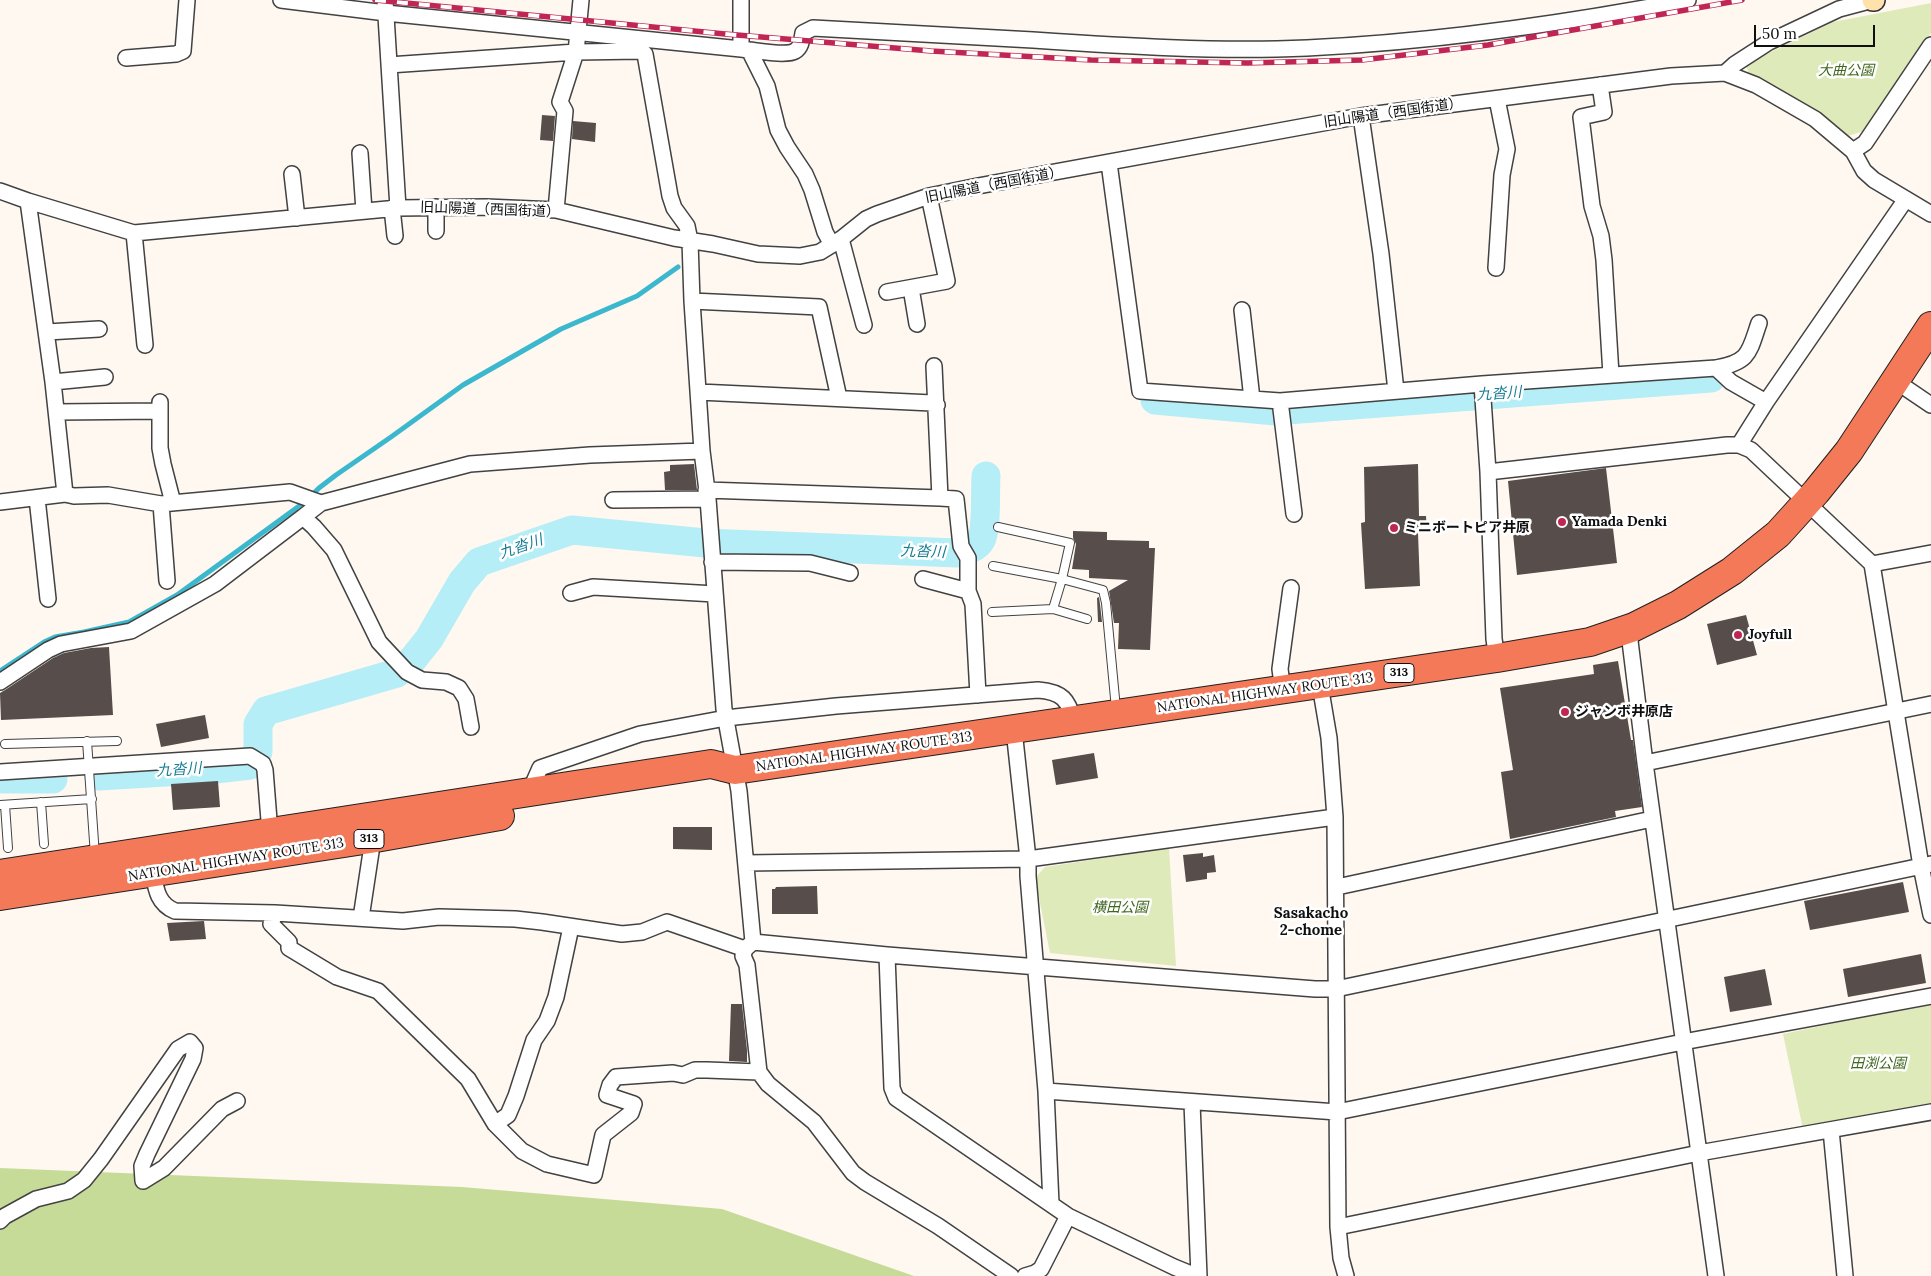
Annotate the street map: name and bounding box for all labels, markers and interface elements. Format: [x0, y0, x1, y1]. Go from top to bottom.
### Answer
scale bar [1756, 15, 1877, 47]
text: 50 m [1762, 24, 1797, 43]
park label: 大曲公園 [1818, 63, 1874, 79]
street label: 旧山陽道（西国街道） [1323, 95, 1463, 131]
street label: 旧山陽道（西国街道） [924, 163, 1064, 207]
street label: 旧山陽道（西国街道） [420, 199, 560, 221]
water label: 九沓川 [1476, 383, 1522, 405]
place label: Yamada Denki [1572, 514, 1667, 530]
marker: Yamada Denki [1556, 516, 1568, 528]
place label: ミニボートピア井原 [1404, 520, 1530, 536]
marker: ミニボートピア井原 [1388, 522, 1400, 534]
water label: 九沓川 [497, 531, 545, 563]
water label: 九沓川 [900, 542, 946, 562]
place label: Joyfull [1748, 627, 1792, 643]
marker: Joyfull [1732, 629, 1744, 641]
road number: 313 [1384, 664, 1414, 682]
street label: NATIONAL HIGHWAY ROUTE 313 [1156, 669, 1374, 717]
place label: ジャンボ井原店 [1575, 704, 1673, 720]
marker: ジャンボ井原店 [1559, 706, 1571, 718]
street label: NATIONAL HIGHWAY ROUTE 313 [755, 728, 973, 776]
water label: 九沓川 [156, 759, 202, 781]
road number: 313 [354, 830, 384, 849]
street label: NATIONAL HIGHWAY ROUTE 313 [127, 835, 345, 885]
park label: 横田公園 [1092, 900, 1148, 916]
district label: Sasakacho 2-chome [1274, 905, 1348, 940]
park label: 田渕公園 [1850, 1056, 1906, 1072]

